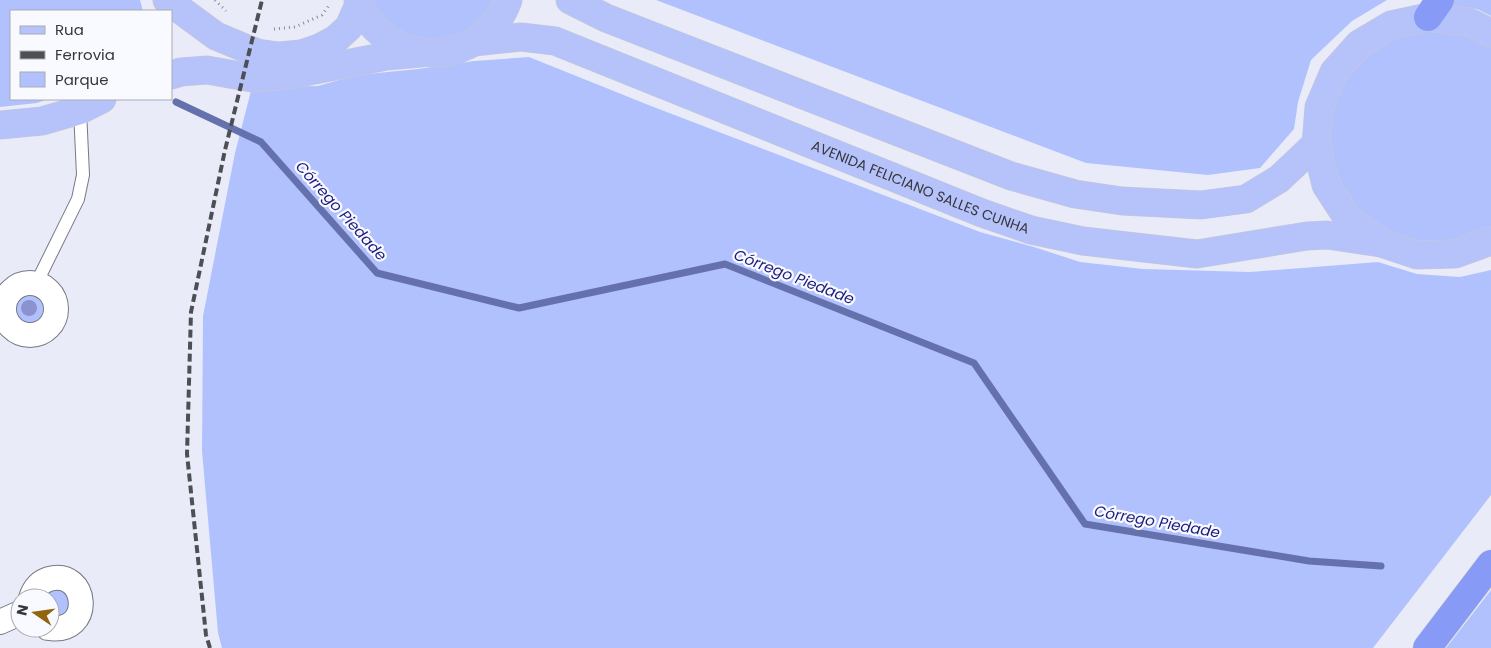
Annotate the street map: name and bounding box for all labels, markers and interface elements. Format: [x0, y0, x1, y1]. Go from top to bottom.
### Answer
legend [10, 10, 172, 100]
text: Rua [55, 19, 84, 40]
text: Ferrovia [55, 44, 115, 65]
text: Parque [55, 69, 108, 90]
street label: AVENIDA FELICIANO SALLES CUNHA [808, 135, 1032, 239]
water label: Córrego Piedade [291, 156, 392, 265]
water label: Córrego Piedade [731, 244, 857, 309]
water label: Córrego Piedade [1093, 500, 1222, 543]
north arrow [10, 588, 60, 638]
text: N [11, 603, 33, 617]

